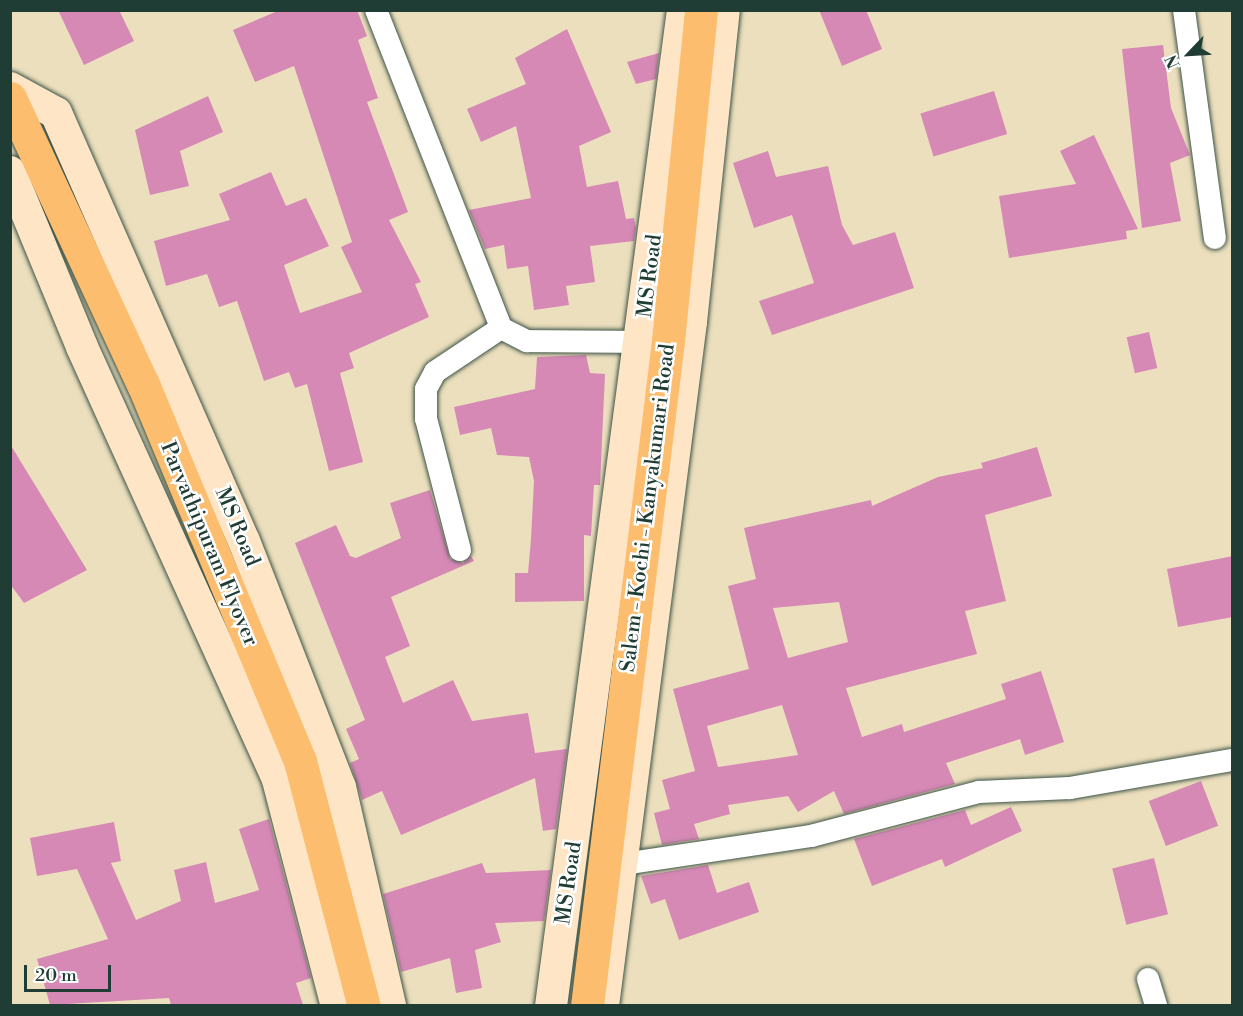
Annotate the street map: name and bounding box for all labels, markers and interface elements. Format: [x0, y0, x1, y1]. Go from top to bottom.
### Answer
north arrow [1159, 24, 1219, 84]
text: N [1161, 52, 1184, 72]
street label: MS Road [632, 233, 668, 319]
street label: Salem - Kochi - Kanyakumari Road [615, 342, 681, 674]
street label: Parvathipuram Flyover [155, 438, 263, 650]
street label: MS Road [209, 484, 265, 570]
street label: MS Road [551, 840, 587, 926]
scale bar [27, 953, 114, 991]
text: 20 m [35, 964, 77, 987]

